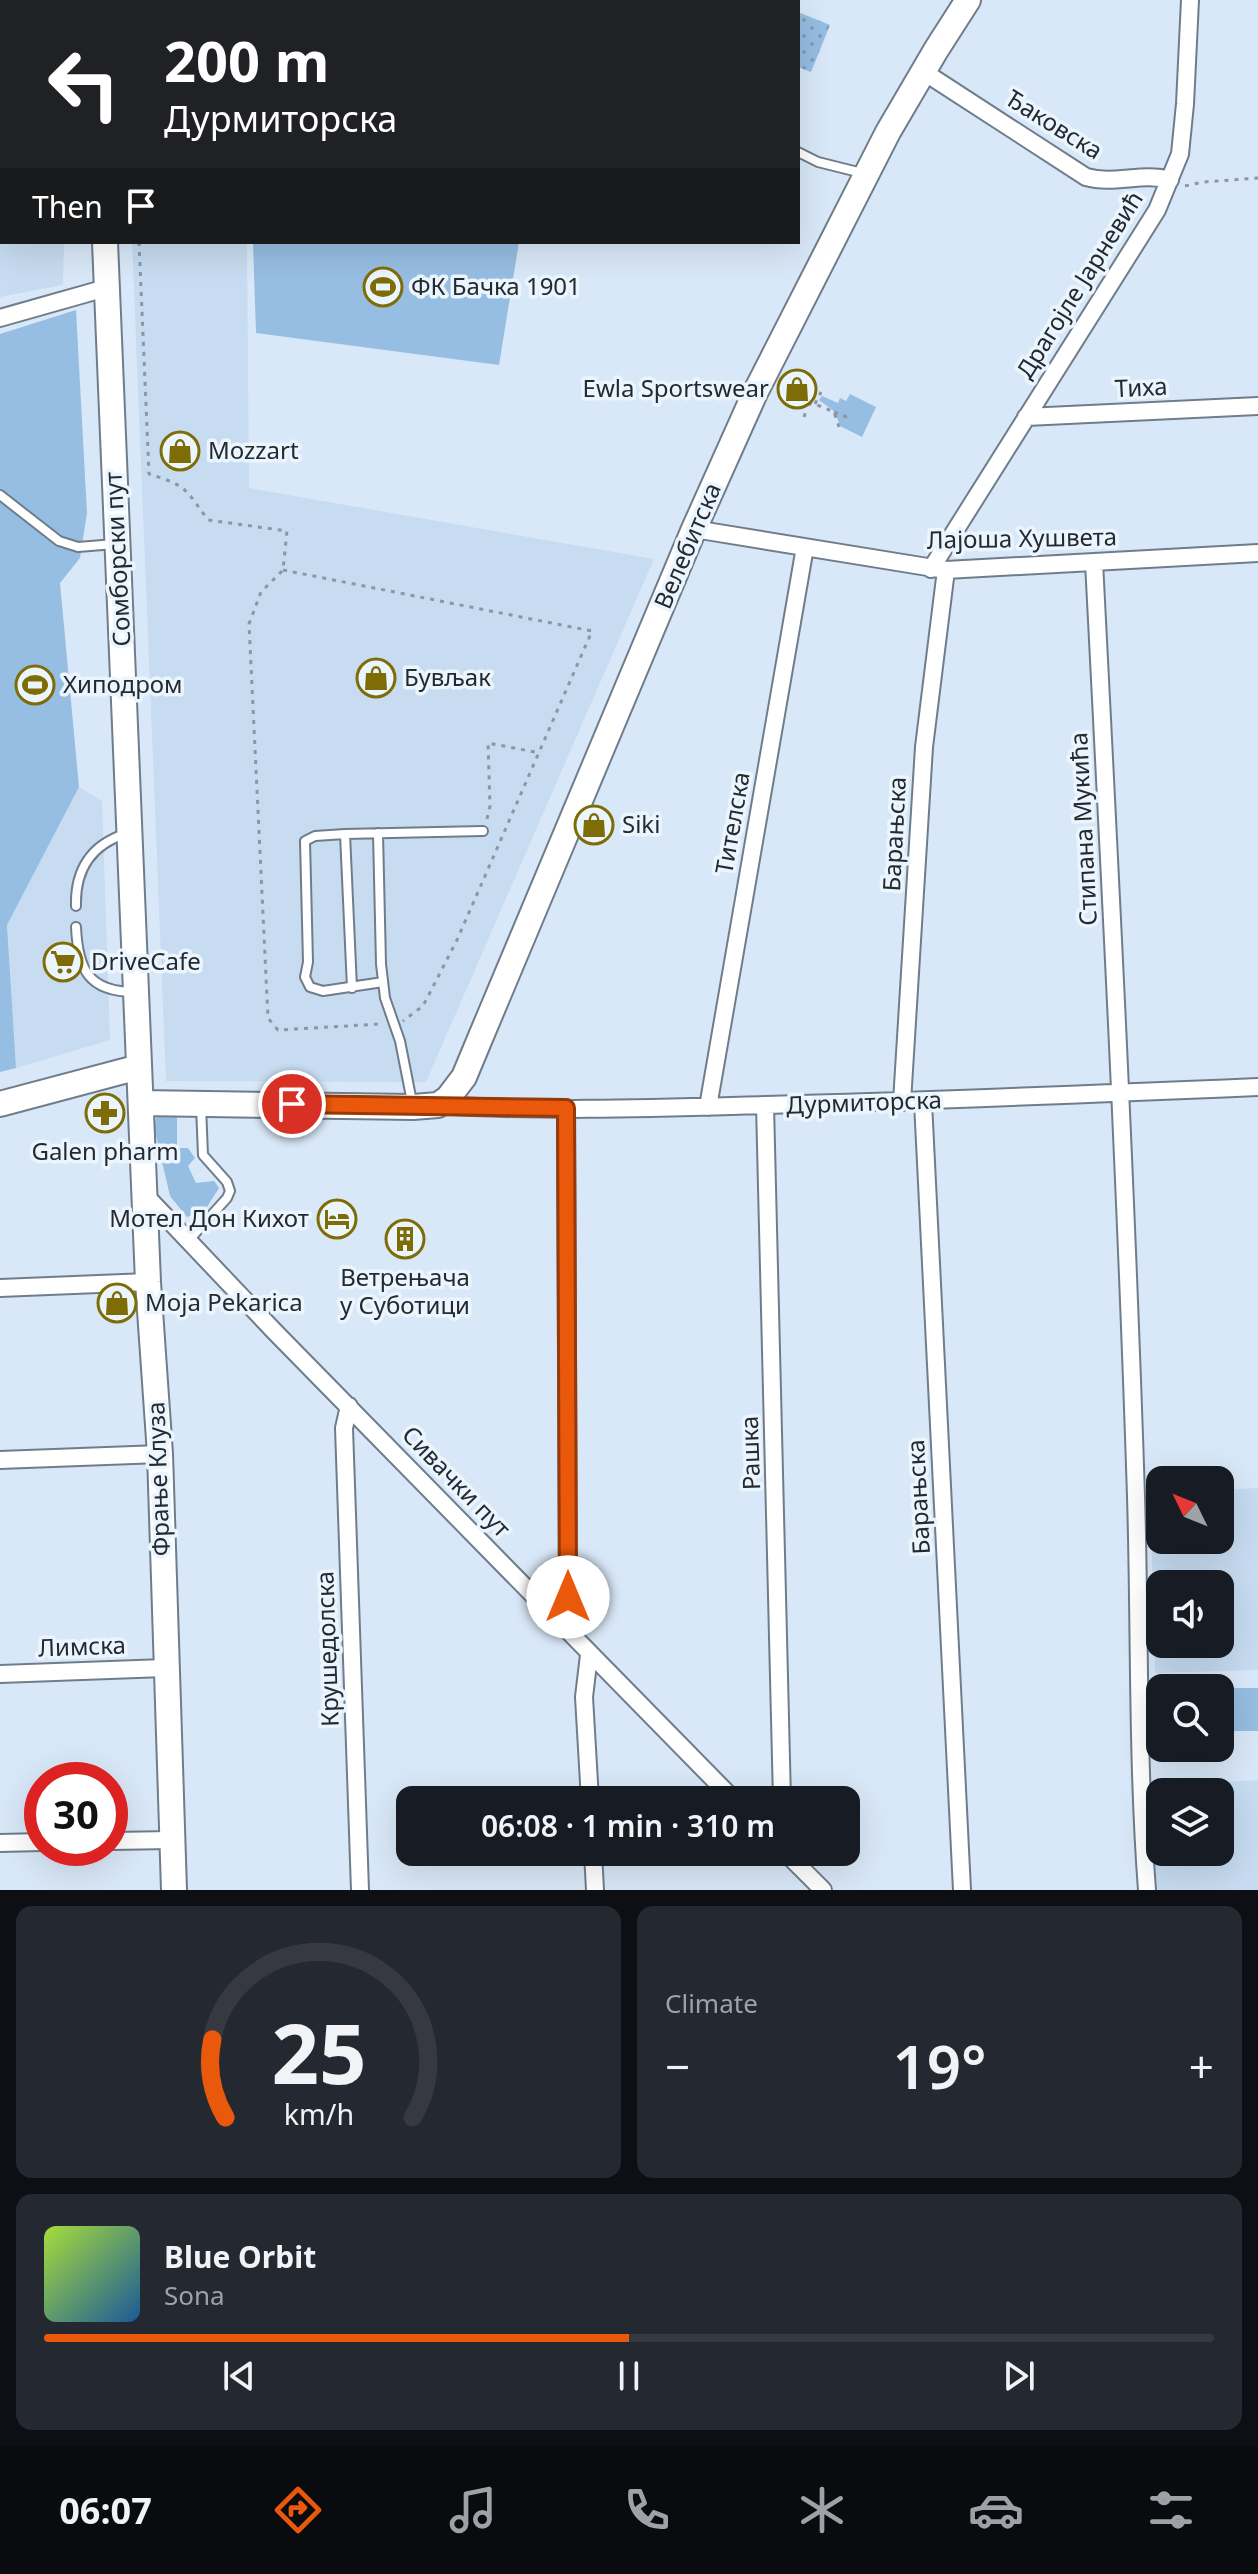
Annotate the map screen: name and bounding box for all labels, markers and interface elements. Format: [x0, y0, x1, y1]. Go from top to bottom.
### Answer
text: 200 m [164, 22, 329, 98]
icon: left [32, 32, 136, 136]
street label: Ђаковска [1000, 81, 1109, 166]
text: Дурмиторска [164, 94, 397, 143]
icon: arrive [119, 184, 163, 228]
street label: Драгојле Јарневић [1008, 184, 1150, 384]
text: Then [32, 186, 103, 227]
sports icon: ФК Бачка 1901 [362, 266, 404, 308]
place label: ФК Бачка 1901 [411, 269, 581, 302]
shop icon: Ewla Sportswear [776, 368, 818, 410]
street label: Тиха [1114, 369, 1168, 404]
place label: Ewla Sportswear [583, 371, 769, 404]
shop icon: Mozzart [159, 430, 201, 472]
place label: Mozzart [208, 433, 299, 466]
street label: Сомборски пут [95, 471, 138, 647]
street label: Велебитска [645, 477, 728, 613]
street label: Лајоша Хушвета [927, 519, 1117, 556]
shop icon: Бувљак [355, 657, 397, 699]
place label: Бувљак [404, 660, 491, 693]
sports icon: Хиподром [14, 664, 56, 706]
place label: Хиподром [63, 667, 182, 700]
street label: Стипана Мукића [1061, 732, 1104, 927]
street label: Тителска [706, 769, 757, 876]
street label: Барањска [874, 776, 913, 892]
shop icon: Siki [573, 804, 615, 846]
place label: Siki [622, 807, 660, 840]
supermarket icon: DriveCafe [42, 941, 84, 983]
place label: DriveCafe [91, 944, 201, 977]
pin [258, 1070, 326, 1138]
icon: arrive [270, 1082, 314, 1126]
street label: Дурмиторска [786, 1082, 942, 1121]
pharmacy icon: Galen pharm [84, 1092, 126, 1134]
place label: Galen pharm [31, 1134, 179, 1167]
hotel icon: Мотел Дон Кихот [316, 1198, 358, 1240]
place label: Мотел Дон Кихот [109, 1201, 309, 1234]
building icon: Ветрењача у Суботици [384, 1218, 426, 1260]
place label: Ветрењача у Суботици [340, 1260, 470, 1321]
shop icon: Moja Pekarica [96, 1282, 138, 1324]
place label: Moja Pekarica [145, 1285, 303, 1318]
street label: Фрање Клуза [138, 1401, 177, 1557]
street label: Рашка [732, 1415, 767, 1491]
street label: Сивачки пут [396, 1418, 519, 1544]
street label: Барањска [898, 1439, 937, 1555]
north arrow [1146, 1466, 1234, 1554]
map controls [1146, 1466, 1234, 1866]
position arrow [526, 1555, 610, 1639]
button: sound [1146, 1570, 1234, 1658]
street label: Крушедолска [307, 1571, 346, 1728]
street label: Лимска [38, 1627, 126, 1664]
button: search [1146, 1674, 1234, 1762]
speed limit sign: 30 [24, 1762, 128, 1866]
button: layers [1146, 1778, 1234, 1866]
text: 06:08 · 1 min · 310 m [481, 1805, 775, 1846]
text: Climate [665, 1985, 758, 2021]
text: 25 [271, 1995, 366, 2108]
text: 19° [892, 2025, 987, 2107]
text: − [665, 2036, 690, 2096]
text: + [1189, 2036, 1214, 2096]
text: km/h [283, 2094, 354, 2133]
text: Blue Orbit [164, 2236, 316, 2277]
text: Sona [164, 2277, 225, 2313]
icon: previous [217, 2354, 261, 2398]
icon: pause [607, 2354, 651, 2398]
icon: next [997, 2354, 1041, 2398]
icon: directions [270, 2482, 326, 2538]
icon: music [445, 2482, 501, 2538]
icon: phone [619, 2482, 675, 2538]
icon: climate [794, 2482, 850, 2538]
icon: car [968, 2482, 1024, 2538]
icon: filters [1143, 2482, 1199, 2538]
text: 06:07 [59, 2486, 152, 2535]

